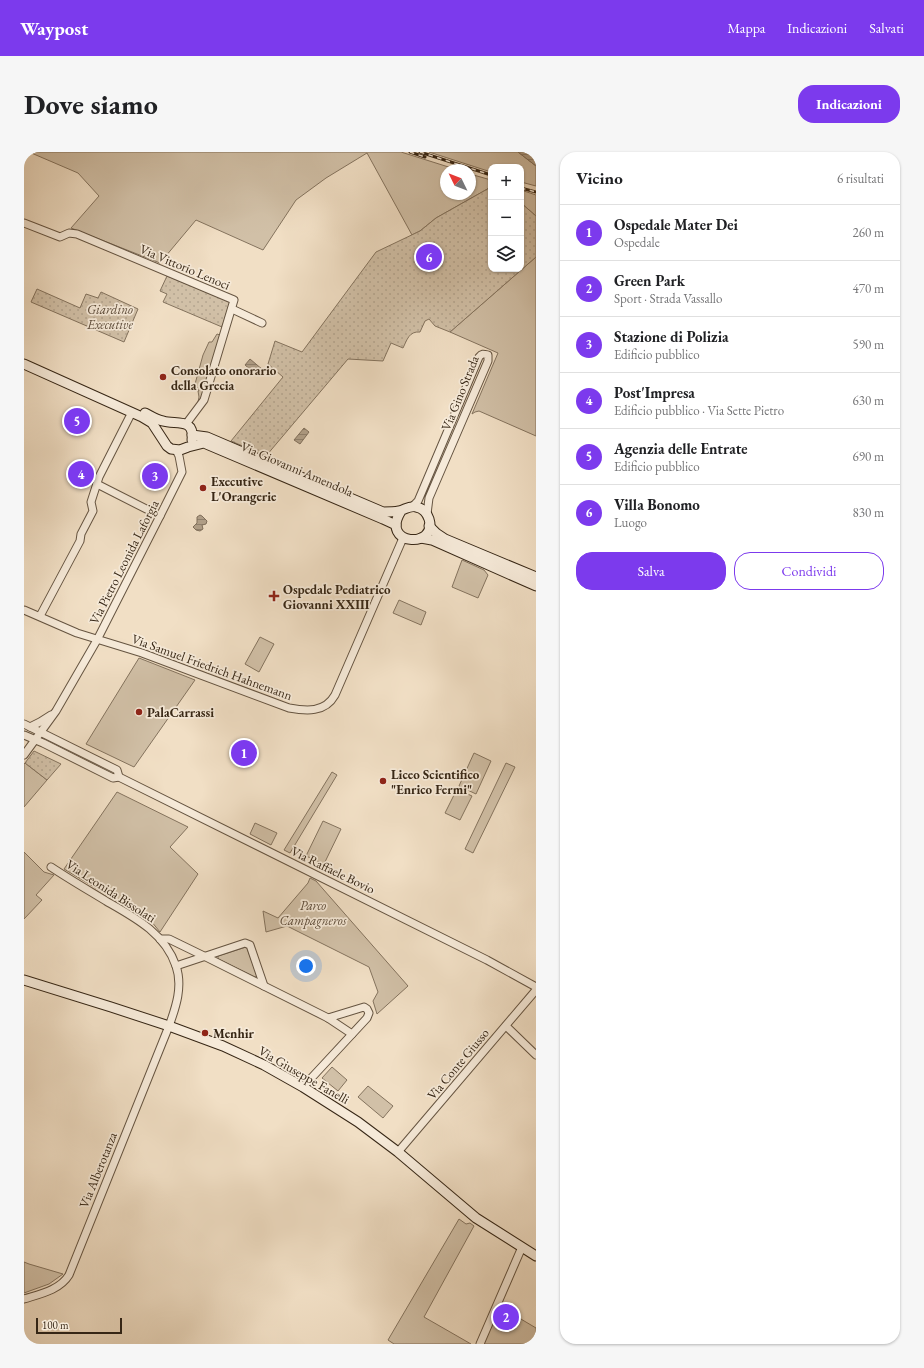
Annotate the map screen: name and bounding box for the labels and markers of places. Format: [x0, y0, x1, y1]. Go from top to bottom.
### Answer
pin: 6 [416, 242, 442, 272]
place label: Consolato onorario della Grecia [171, 362, 277, 394]
marker: Consolato onorario della Grecia [158, 372, 168, 382]
pin: 5 [64, 406, 90, 436]
pin: 4 [68, 459, 94, 489]
pin: 3 [142, 461, 168, 491]
place label: Executive L'Orangerie [211, 473, 277, 505]
marker: Executive L'Orangerie [198, 483, 208, 493]
place label: Ospedale Pediatrico Giovanni XXIII [283, 581, 391, 613]
marker: Ospedale Pediatrico Giovanni XXIII [268, 590, 280, 602]
place label: PalaCarrassi [147, 704, 214, 721]
marker: PalaCarrassi [134, 707, 144, 717]
pin: 1 [231, 738, 257, 768]
place label: Liceo Scientifico "Enrico Fermi" [391, 766, 480, 798]
marker: Liceo Scientifico "Enrico Fermi" [378, 776, 388, 786]
place label: Menhir [213, 1025, 255, 1042]
marker: Menhir [200, 1028, 210, 1038]
pin: 2 [493, 1302, 519, 1332]

